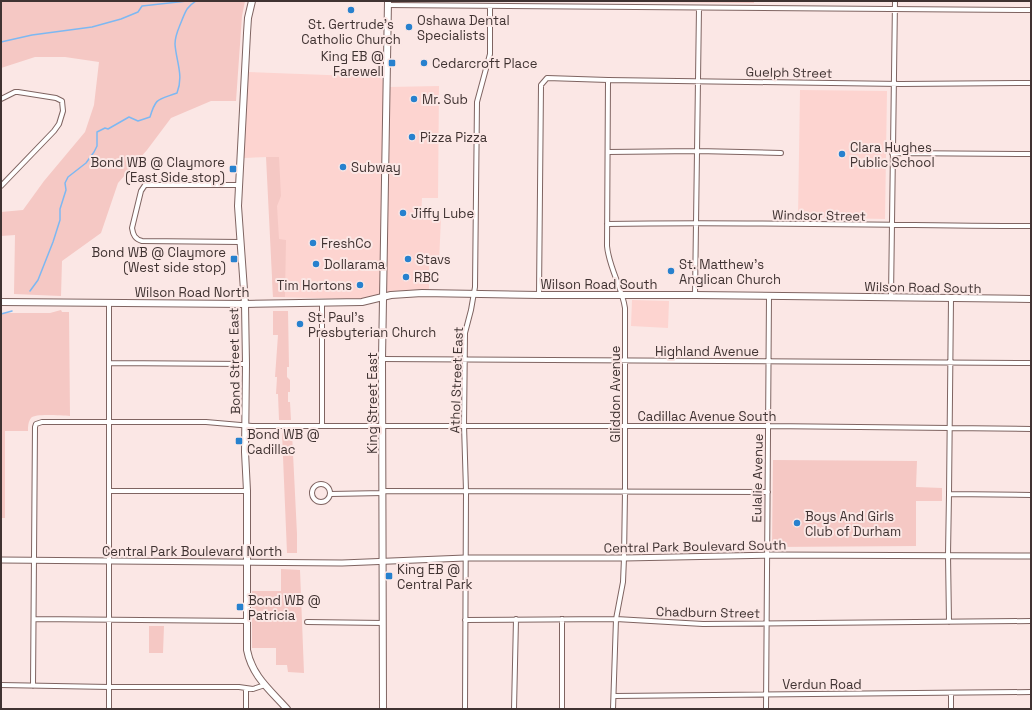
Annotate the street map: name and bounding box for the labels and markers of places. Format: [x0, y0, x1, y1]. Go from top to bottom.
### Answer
marker: St. Gertrude's Catholic Church [346, 5, 356, 15]
place label: Oshawa Dental Specialists [417, 12, 510, 44]
place label: St. Gertrude's Catholic Church [301, 16, 401, 48]
marker: Oshawa Dental Specialists [404, 22, 414, 32]
place label: King EB @ Farewell [321, 48, 384, 80]
place label: Cedarcroft Place [432, 55, 537, 72]
marker: King EB @ Farewell [387, 58, 397, 68]
marker: Cedarcroft Place [419, 58, 429, 68]
place label: Mr. Sub [422, 91, 468, 108]
marker: Mr. Sub [409, 94, 419, 104]
place label: Pizza Pizza [420, 129, 488, 146]
marker: Pizza Pizza [407, 132, 417, 142]
place label: Clara Hughes Public School [850, 139, 935, 171]
marker: Clara Hughes Public School [837, 149, 847, 159]
place label: Bond WB @ Claymore (East Side stop) [90, 154, 225, 186]
place label: Subway [351, 159, 401, 176]
marker: Subway [338, 162, 348, 172]
marker: Bond WB @ Claymore (East Side stop) [228, 164, 238, 174]
place label: Jiffy Lube [411, 205, 474, 222]
marker: Jiffy Lube [398, 208, 408, 218]
place label: FreshCo [321, 235, 372, 252]
marker: FreshCo [308, 238, 318, 248]
place label: Bond WB @ Claymore (West side stop) [91, 244, 226, 276]
place label: Stavs [416, 251, 451, 268]
marker: Bond WB @ Claymore (West side stop) [229, 254, 239, 264]
marker: Stavs [403, 254, 413, 264]
place label: Dollarama [324, 256, 386, 273]
place label: St. Matthew's Anglican Church [679, 256, 781, 288]
marker: Dollarama [311, 259, 321, 269]
marker: St. Matthew's Anglican Church [666, 266, 676, 276]
place label: RBC [414, 269, 439, 286]
marker: RBC [401, 272, 411, 282]
place label: Tim Hortons [277, 277, 352, 294]
marker: Tim Hortons [355, 280, 365, 290]
place label: St. Paul's Presbyterian Church [308, 309, 436, 341]
marker: St. Paul's Presbyterian Church [295, 319, 305, 329]
place label: Bond WB @ Cadillac [247, 426, 320, 458]
marker: Bond WB @ Cadillac [234, 436, 244, 446]
place label: Boys And Girls Club of Durham [805, 508, 901, 540]
marker: Boys And Girls Club of Durham [792, 518, 802, 528]
place label: King EB @ Central Park [397, 561, 473, 593]
marker: King EB @ Central Park [384, 571, 394, 581]
place label: Bond WB @ Patricia [248, 592, 321, 624]
marker: Bond WB @ Patricia [235, 602, 245, 612]

